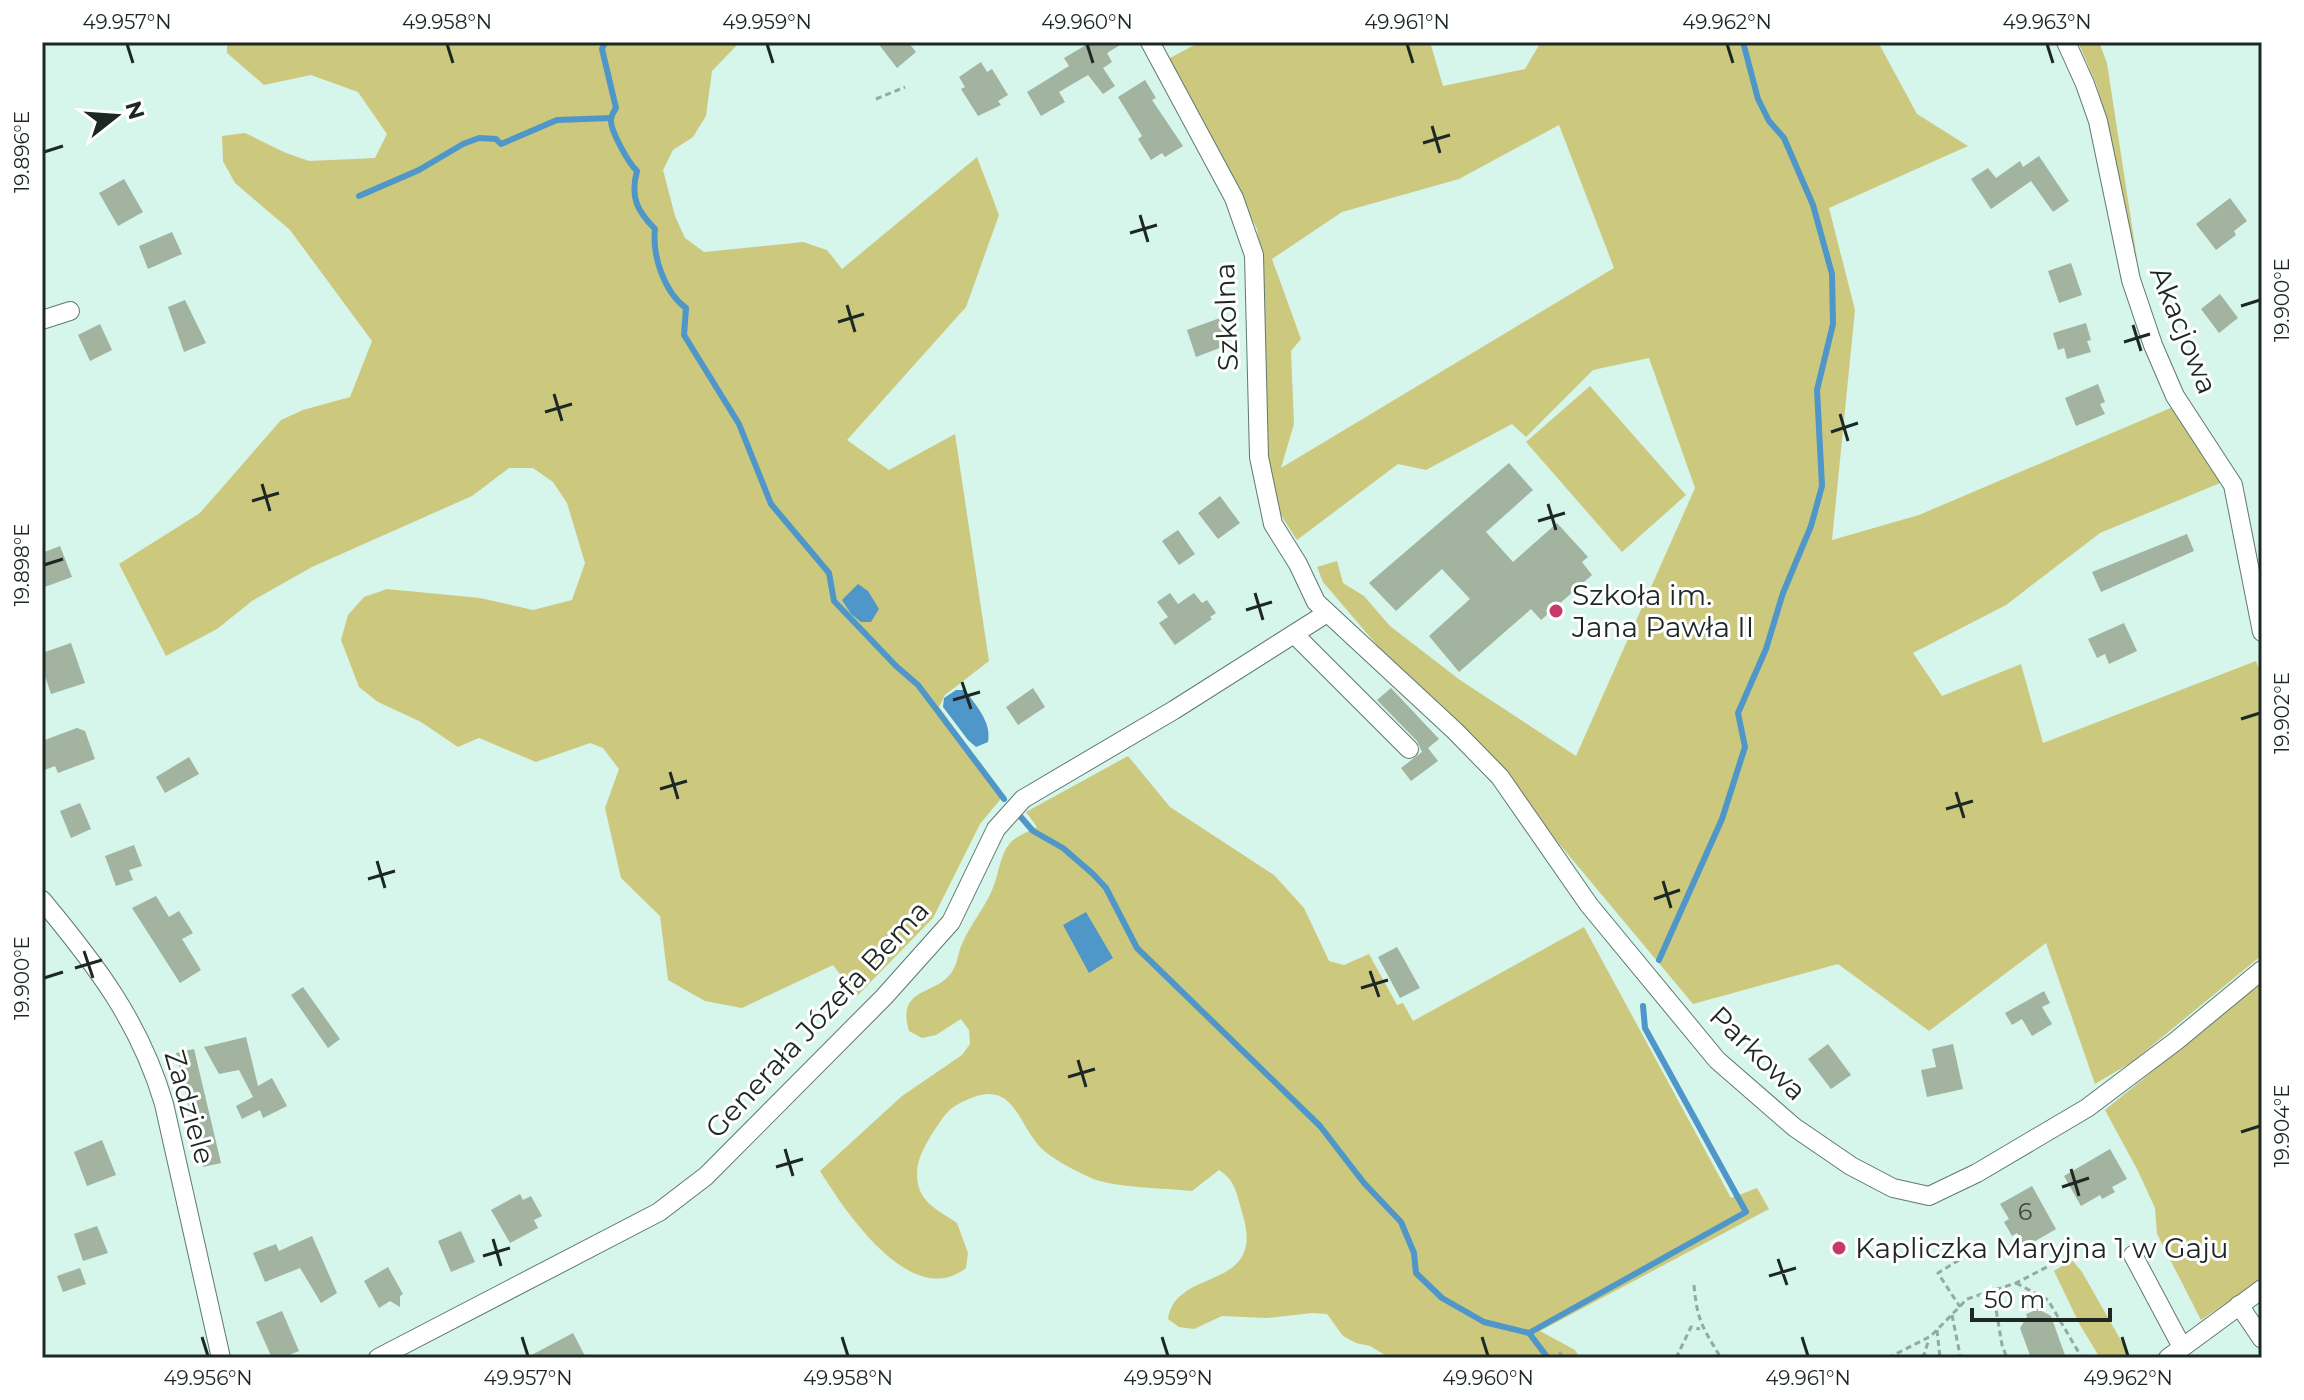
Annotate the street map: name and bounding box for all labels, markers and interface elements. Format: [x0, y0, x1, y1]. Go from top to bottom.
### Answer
text: 49.957°N [83, 10, 172, 34]
text: 49.958°N [402, 10, 492, 34]
text: 49.959°N [722, 10, 812, 34]
text: 49.960°N [1041, 10, 1133, 34]
text: 49.961°N [1364, 10, 1450, 34]
text: 49.962°N [1682, 10, 1772, 34]
text: 49.963°N [2002, 10, 2092, 34]
north arrow [76, 76, 156, 156]
text: N [119, 98, 150, 123]
text: 19.896°E [10, 111, 34, 193]
text: 19.900°E [2270, 258, 2294, 342]
street label: Akacjowa [2143, 261, 2225, 399]
street label: Szkolna [1207, 262, 1245, 372]
text: 19.898°E [10, 523, 34, 607]
place label: Szkoła im. Jana Pawła II [1571, 578, 1754, 644]
marker: Szkoła im. Jana Pawła II [1547, 602, 1565, 620]
text: 19.902°E [2270, 672, 2294, 754]
street label: Generała Józefa Bema [698, 893, 936, 1145]
text: 19.900°E [10, 936, 34, 1020]
street label: Parkowa [1703, 999, 1813, 1107]
street label: Zadziele [158, 1046, 222, 1168]
text: 19.904°E [2270, 1084, 2294, 1168]
house number: 6 [2018, 1197, 2032, 1226]
place label: Kapliczka Maryjna 1 w Gaju [1855, 1231, 2229, 1265]
marker: Kapliczka Maryjna 1 w Gaju [1830, 1239, 1848, 1257]
scale bar [1972, 1272, 2110, 1322]
text: 50 m [1984, 1285, 2045, 1314]
text: 49.956°N [163, 1366, 253, 1390]
text: 49.957°N [484, 1366, 573, 1390]
text: 49.958°N [803, 1366, 893, 1390]
text: 49.959°N [1123, 1366, 1213, 1390]
text: 49.960°N [1442, 1366, 1534, 1390]
text: 49.961°N [1765, 1366, 1851, 1390]
text: 49.962°N [2083, 1366, 2173, 1390]

